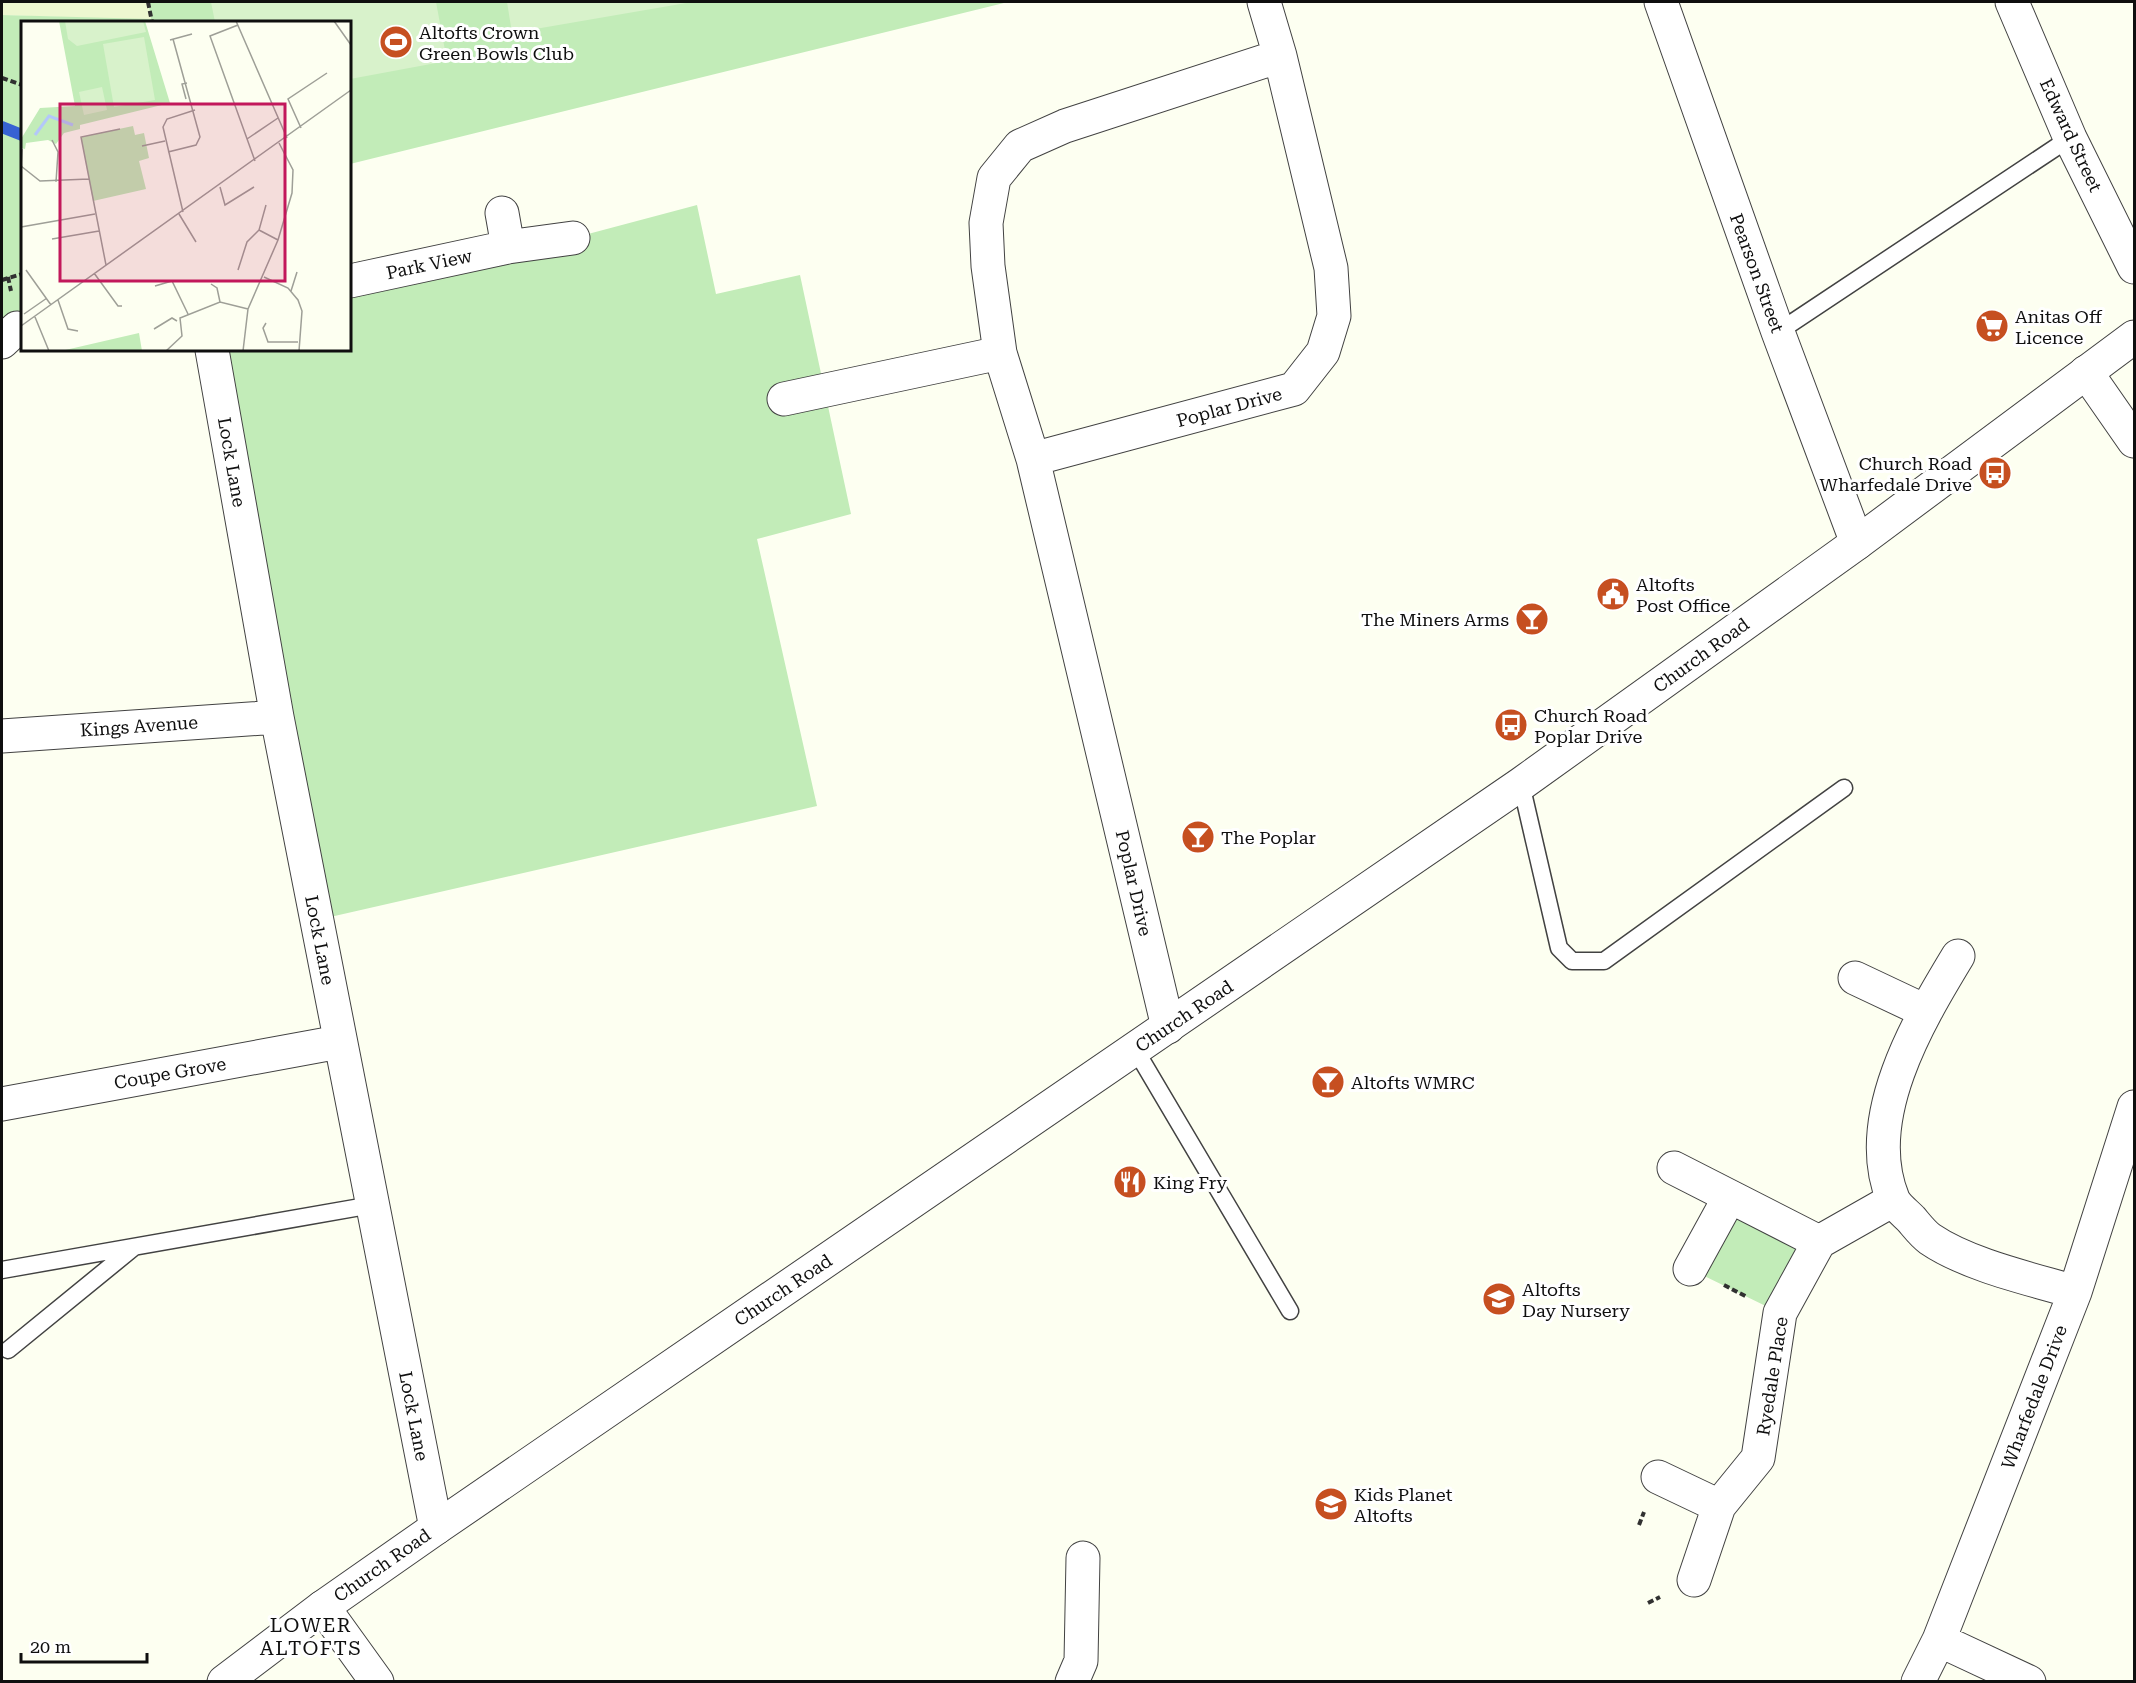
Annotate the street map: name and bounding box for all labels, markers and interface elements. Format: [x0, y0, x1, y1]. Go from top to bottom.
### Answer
inset map [21, 21, 351, 351]
place label: Altofts Crown Green Bowls Club [419, 22, 574, 64]
sports icon: Altofts Crown Green Bowls Club [378, 24, 414, 60]
street label: Edward Street [2036, 75, 2107, 195]
street label: Pearson Street [1726, 210, 1788, 336]
street label: Park View [384, 245, 474, 283]
place label: Anitas Off Licence [2015, 306, 2103, 348]
supermarket icon: Anitas Off Licence [1974, 308, 2010, 344]
street label: Poplar Drive [1174, 383, 1284, 431]
street label: Lock Lane [214, 415, 250, 509]
place label: Church Road Wharfedale Drive [1820, 453, 1972, 495]
bus stop icon: Church Road Wharfedale Drive [1977, 455, 2013, 491]
place label: Altofts Post Office [1636, 574, 1730, 616]
public building icon: Altofts Post Office [1595, 576, 1631, 612]
bar icon: The Miners Arms [1514, 601, 1550, 637]
place label: The Miners Arms [1361, 609, 1509, 630]
street label: Church Road [1649, 613, 1753, 697]
place label: Church Road Poplar Drive [1534, 705, 1648, 747]
bus stop icon: Church Road Poplar Drive [1493, 707, 1529, 743]
street label: Kings Avenue [79, 711, 199, 741]
bar icon: The Poplar [1180, 819, 1216, 855]
place label: The Poplar [1221, 827, 1316, 848]
street label: Poplar Drive [1112, 828, 1156, 938]
street label: Lock Lane [301, 893, 339, 987]
street label: Church Road [1131, 975, 1237, 1056]
street label: Coupe Grove [112, 1053, 228, 1093]
bar icon: Altofts WMRC [1310, 1064, 1346, 1100]
place label: Altofts WMRC [1351, 1072, 1475, 1093]
restaurant icon: King Fry [1112, 1164, 1148, 1200]
place label: King Fry [1153, 1172, 1228, 1193]
street label: Church Road [730, 1249, 836, 1330]
place label: Altofts Day Nursery [1522, 1279, 1630, 1321]
school or university icon: Altofts Day Nursery [1481, 1281, 1517, 1317]
street label: Ryedale Place [1752, 1315, 1792, 1437]
street label: Wharfedale Drive [1997, 1322, 2071, 1472]
street label: Lock Lane [395, 1369, 433, 1463]
place label: Kids Planet Altofts [1354, 1484, 1453, 1526]
school or university icon: Kids Planet Altofts [1313, 1486, 1349, 1522]
street label: Church Road [330, 1524, 435, 1606]
district label: LOWER ALTOFTS [260, 1613, 362, 1660]
scale bar [21, 1626, 147, 1664]
text: 20 m [30, 1636, 71, 1657]

